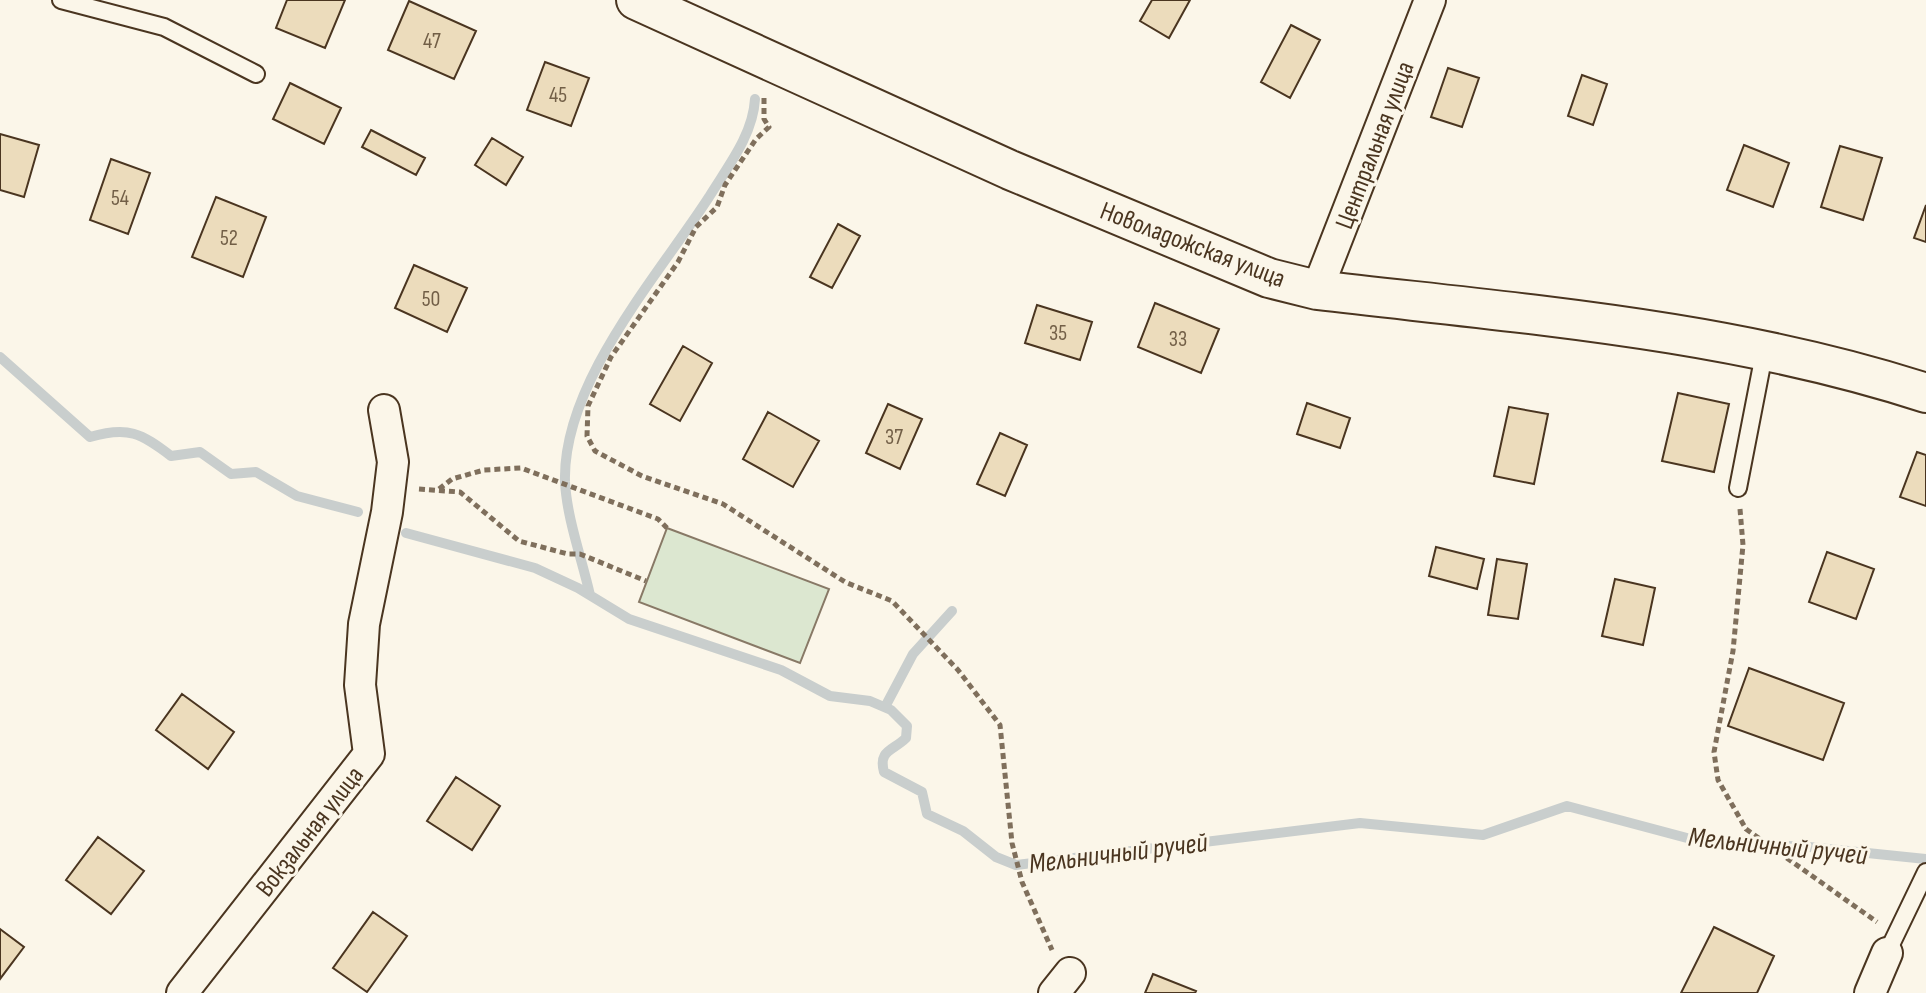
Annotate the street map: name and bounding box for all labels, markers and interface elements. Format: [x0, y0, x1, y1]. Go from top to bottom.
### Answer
house number: 47 [423, 28, 441, 55]
street label: Центральная улица [1329, 57, 1422, 234]
house number: 45 [549, 82, 567, 109]
house number: 54 [111, 185, 129, 212]
street label: Новоладожская улица [1096, 196, 1289, 295]
house number: 52 [220, 225, 238, 252]
house number: 50 [422, 286, 440, 313]
house number: 35 [1049, 320, 1067, 347]
house number: 33 [1169, 326, 1187, 353]
house number: 37 [885, 424, 903, 451]
street label: Вокзальная улица [250, 761, 371, 903]
water label: Мельничный ручей [1687, 821, 1869, 872]
water label: Мельничный ручей [1027, 826, 1210, 881]

